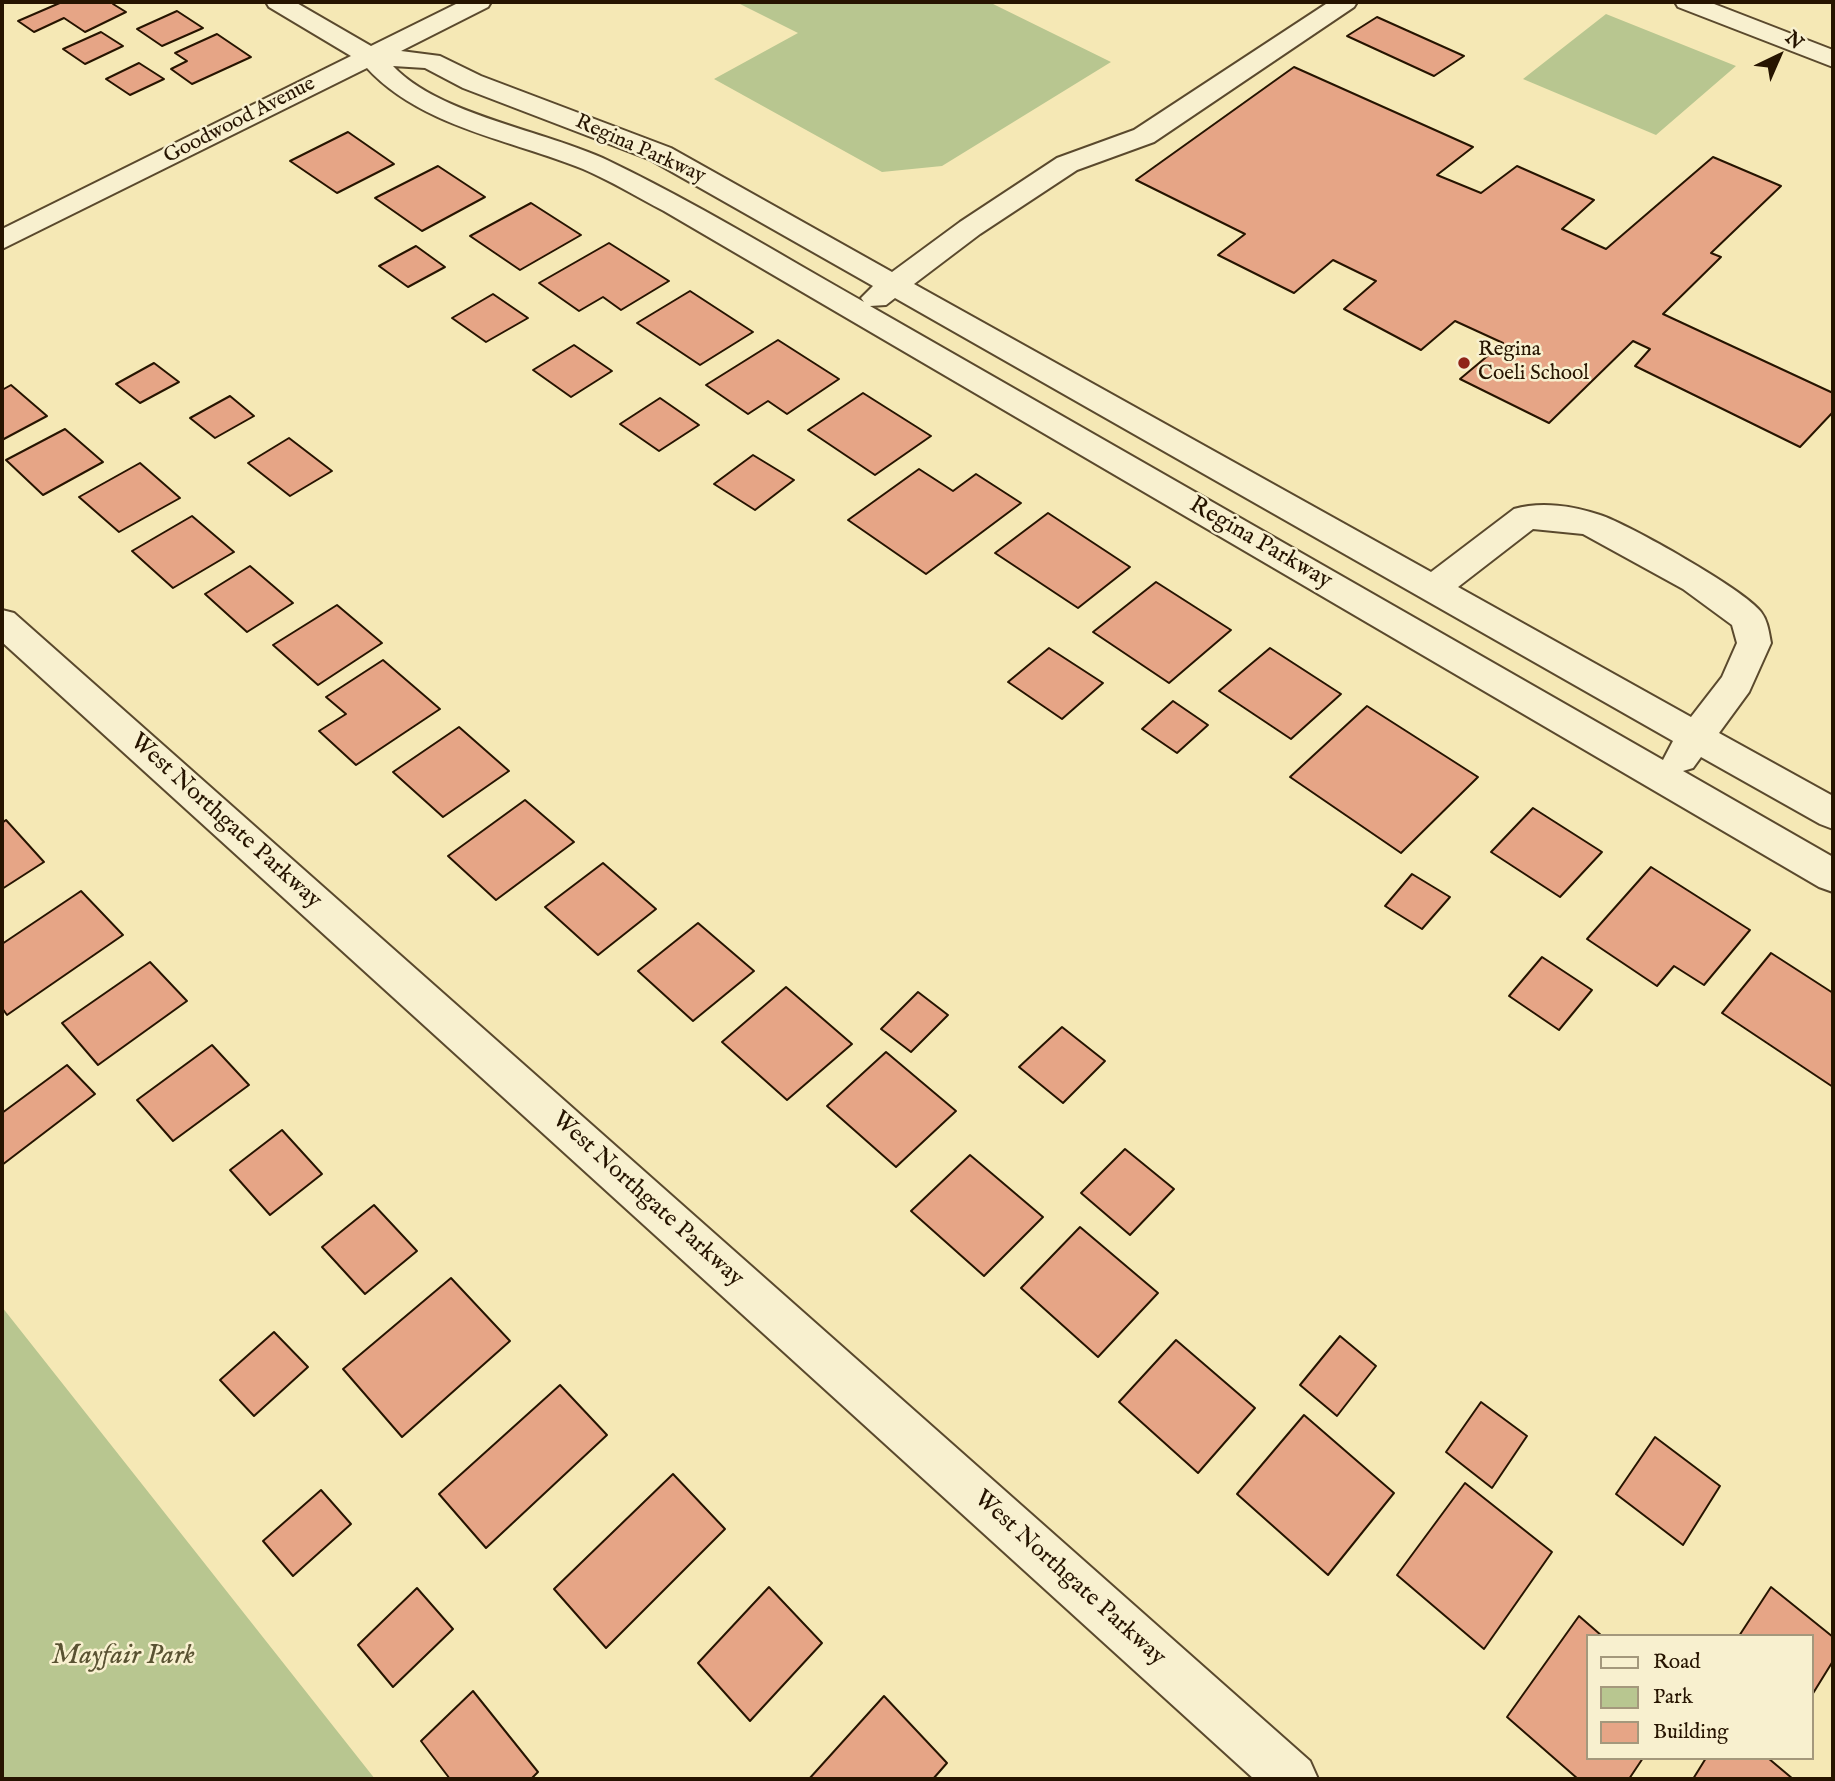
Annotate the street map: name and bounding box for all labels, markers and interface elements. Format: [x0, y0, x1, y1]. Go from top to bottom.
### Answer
north arrow [1744, 21, 1814, 91]
text: N [1779, 27, 1808, 55]
street label: Goodwood Avenue [160, 72, 320, 170]
street label: Regina Parkway [571, 110, 709, 190]
place label: Regina Coeli School [1478, 338, 1589, 388]
marker: Regina Coeli School [1456, 355, 1472, 371]
street label: Regina Parkway [1183, 491, 1337, 597]
street label: West Northgate Parkway [123, 728, 327, 916]
street label: West Northgate Parkway [545, 1106, 749, 1294]
street label: West Northgate Parkway [967, 1485, 1171, 1673]
legend [1587, 1634, 1814, 1760]
park label: Mayfair Park [51, 1640, 195, 1674]
text: Road [1653, 1649, 1700, 1676]
text: Park [1653, 1684, 1693, 1711]
text: Building [1653, 1719, 1728, 1746]

